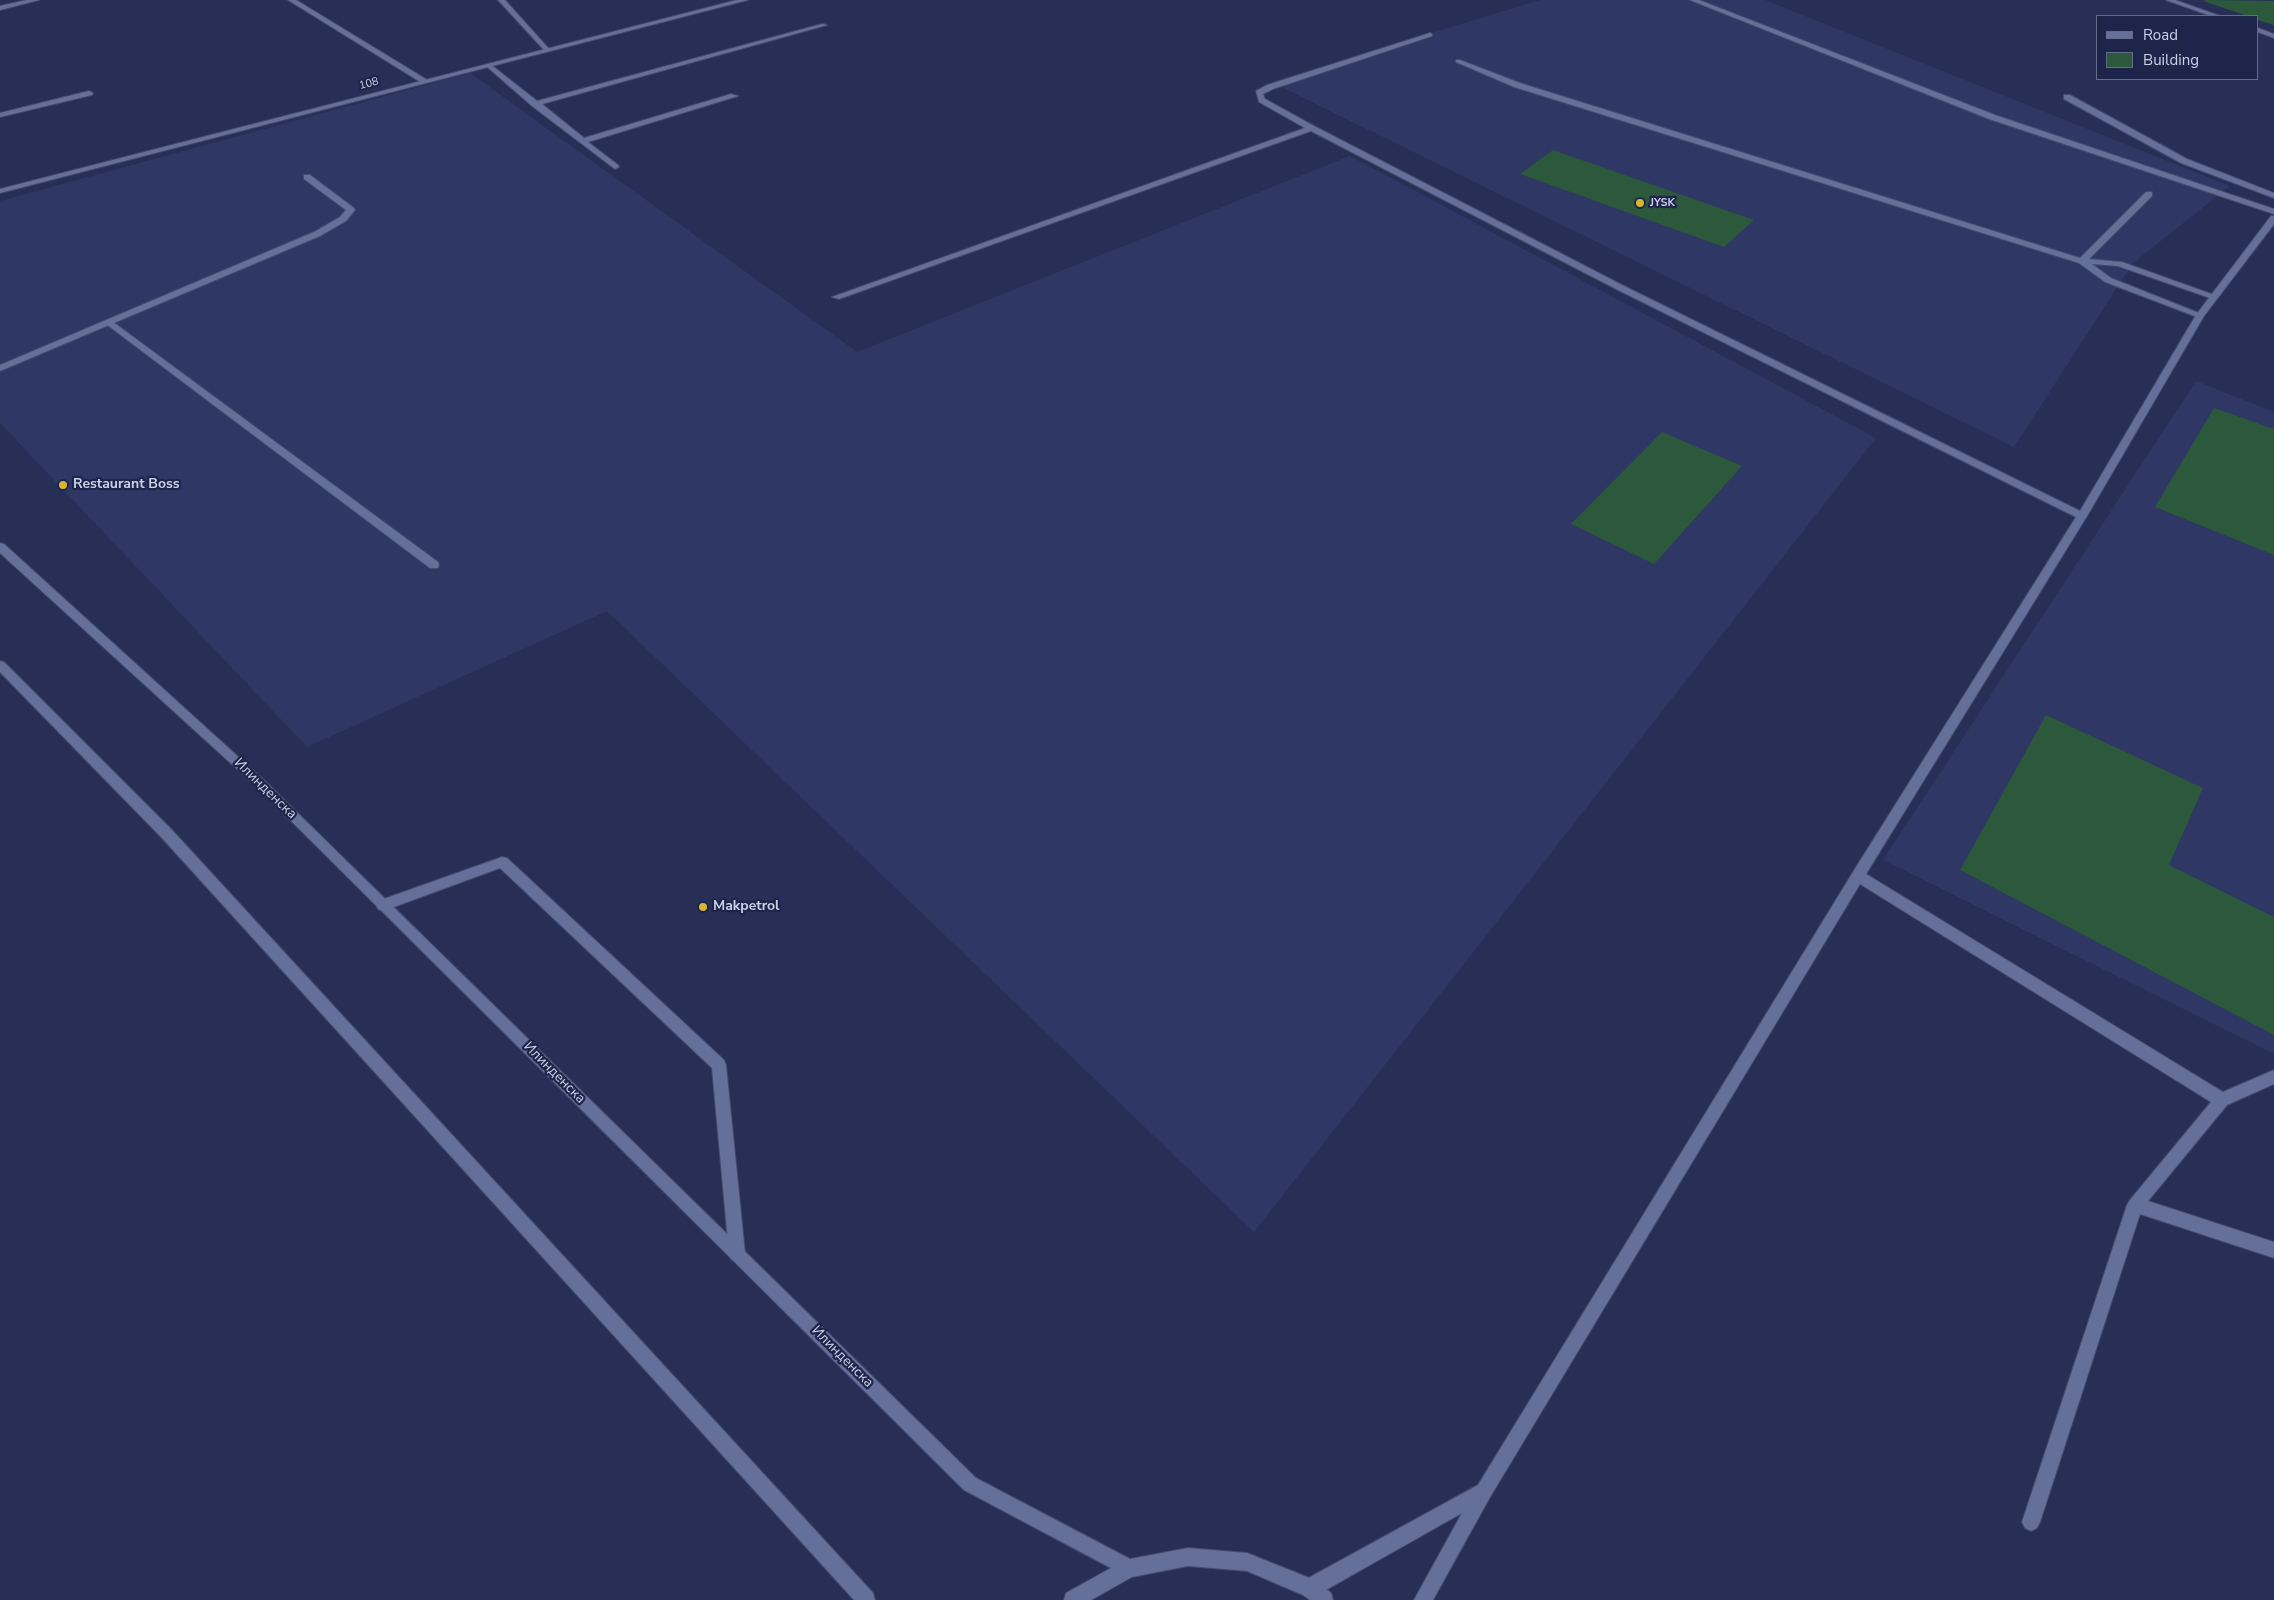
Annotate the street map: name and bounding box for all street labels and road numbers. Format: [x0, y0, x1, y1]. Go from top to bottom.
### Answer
street label: 108 [358, 75, 380, 93]
street label: Илинденска [230, 755, 300, 823]
street label: Илинденска [520, 1039, 588, 1107]
street label: Илинденска [808, 1323, 876, 1391]

